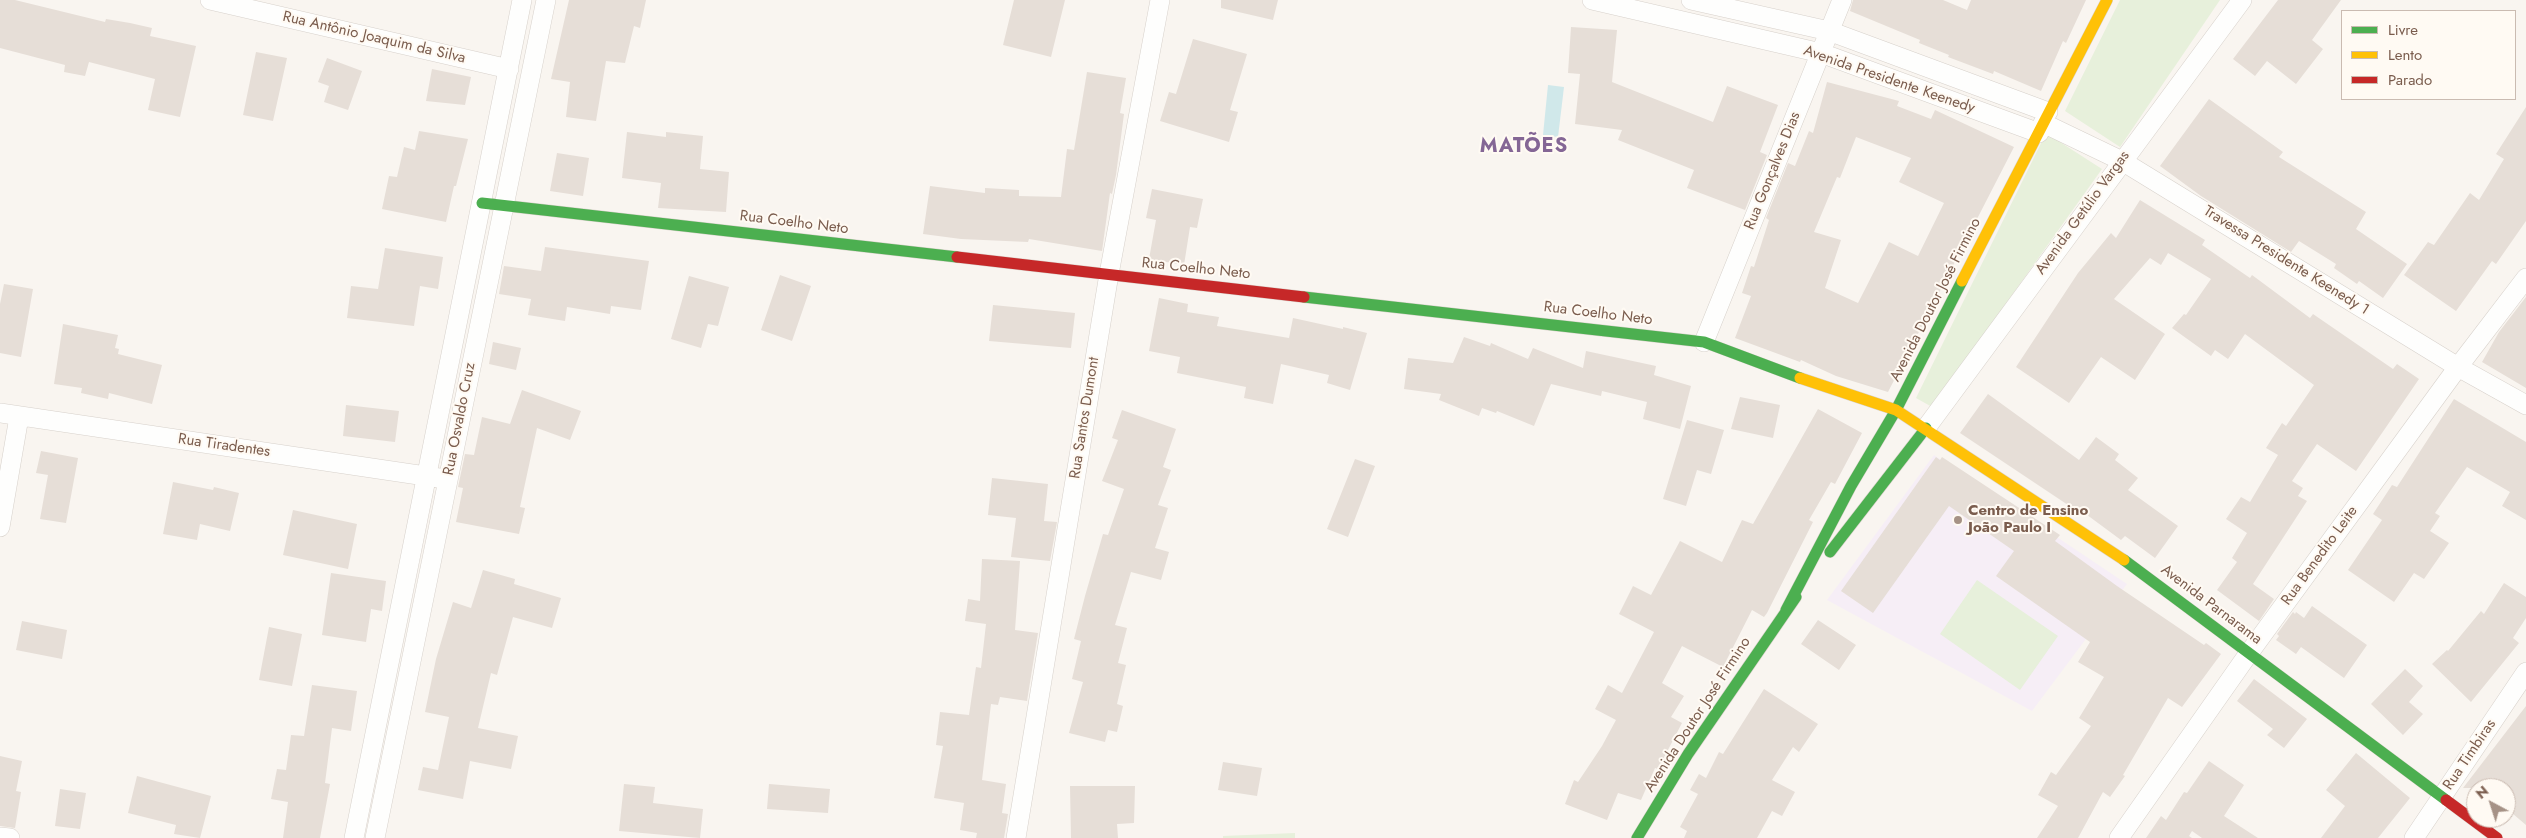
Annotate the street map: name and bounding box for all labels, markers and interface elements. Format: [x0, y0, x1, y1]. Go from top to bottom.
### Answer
street label: Rua Antônio Joaquim da Silva [281, 8, 467, 68]
legend [2341, 10, 2516, 100]
text: Livre [2388, 19, 2418, 41]
street label: Avenida Presidente Keenedy [1801, 42, 1977, 118]
text: Lento [2388, 44, 2422, 66]
text: Parado [2388, 69, 2432, 91]
street label: Rua Gonçalves Dias [1741, 109, 1805, 233]
district label: MATÕES [1479, 135, 1569, 159]
street label: Avenida Getúlio Vargas [2032, 148, 2134, 278]
street label: Travessa Presidente Keenedy 1 [2200, 203, 2372, 319]
street label: Rua Coelho Neto [739, 207, 849, 239]
street label: Avenida Doutor José Firmino [1887, 215, 1985, 385]
street label: Rua Coelho Neto [1141, 254, 1251, 284]
street label: Rua Coelho Neto [1543, 298, 1653, 330]
street label: Rua Santos Dumont [1066, 356, 1104, 480]
street label: Rua Osvaldo Cruz [440, 361, 480, 477]
street label: Rua Tiradentes [177, 431, 271, 461]
place label: Centro de Ensino João Paulo I [1968, 502, 2088, 537]
street label: Rua Benedito Leite [2278, 503, 2362, 609]
marker: Centro de Ensino João Paulo I [1952, 514, 1964, 526]
street label: Avenida Parnarama [2157, 561, 2265, 649]
street label: Avenida Doutor José Firmino [1641, 634, 1755, 796]
street label: Rua Timbiras [2440, 716, 2500, 794]
north arrow [2466, 778, 2516, 828]
text: N [2471, 781, 2493, 804]

